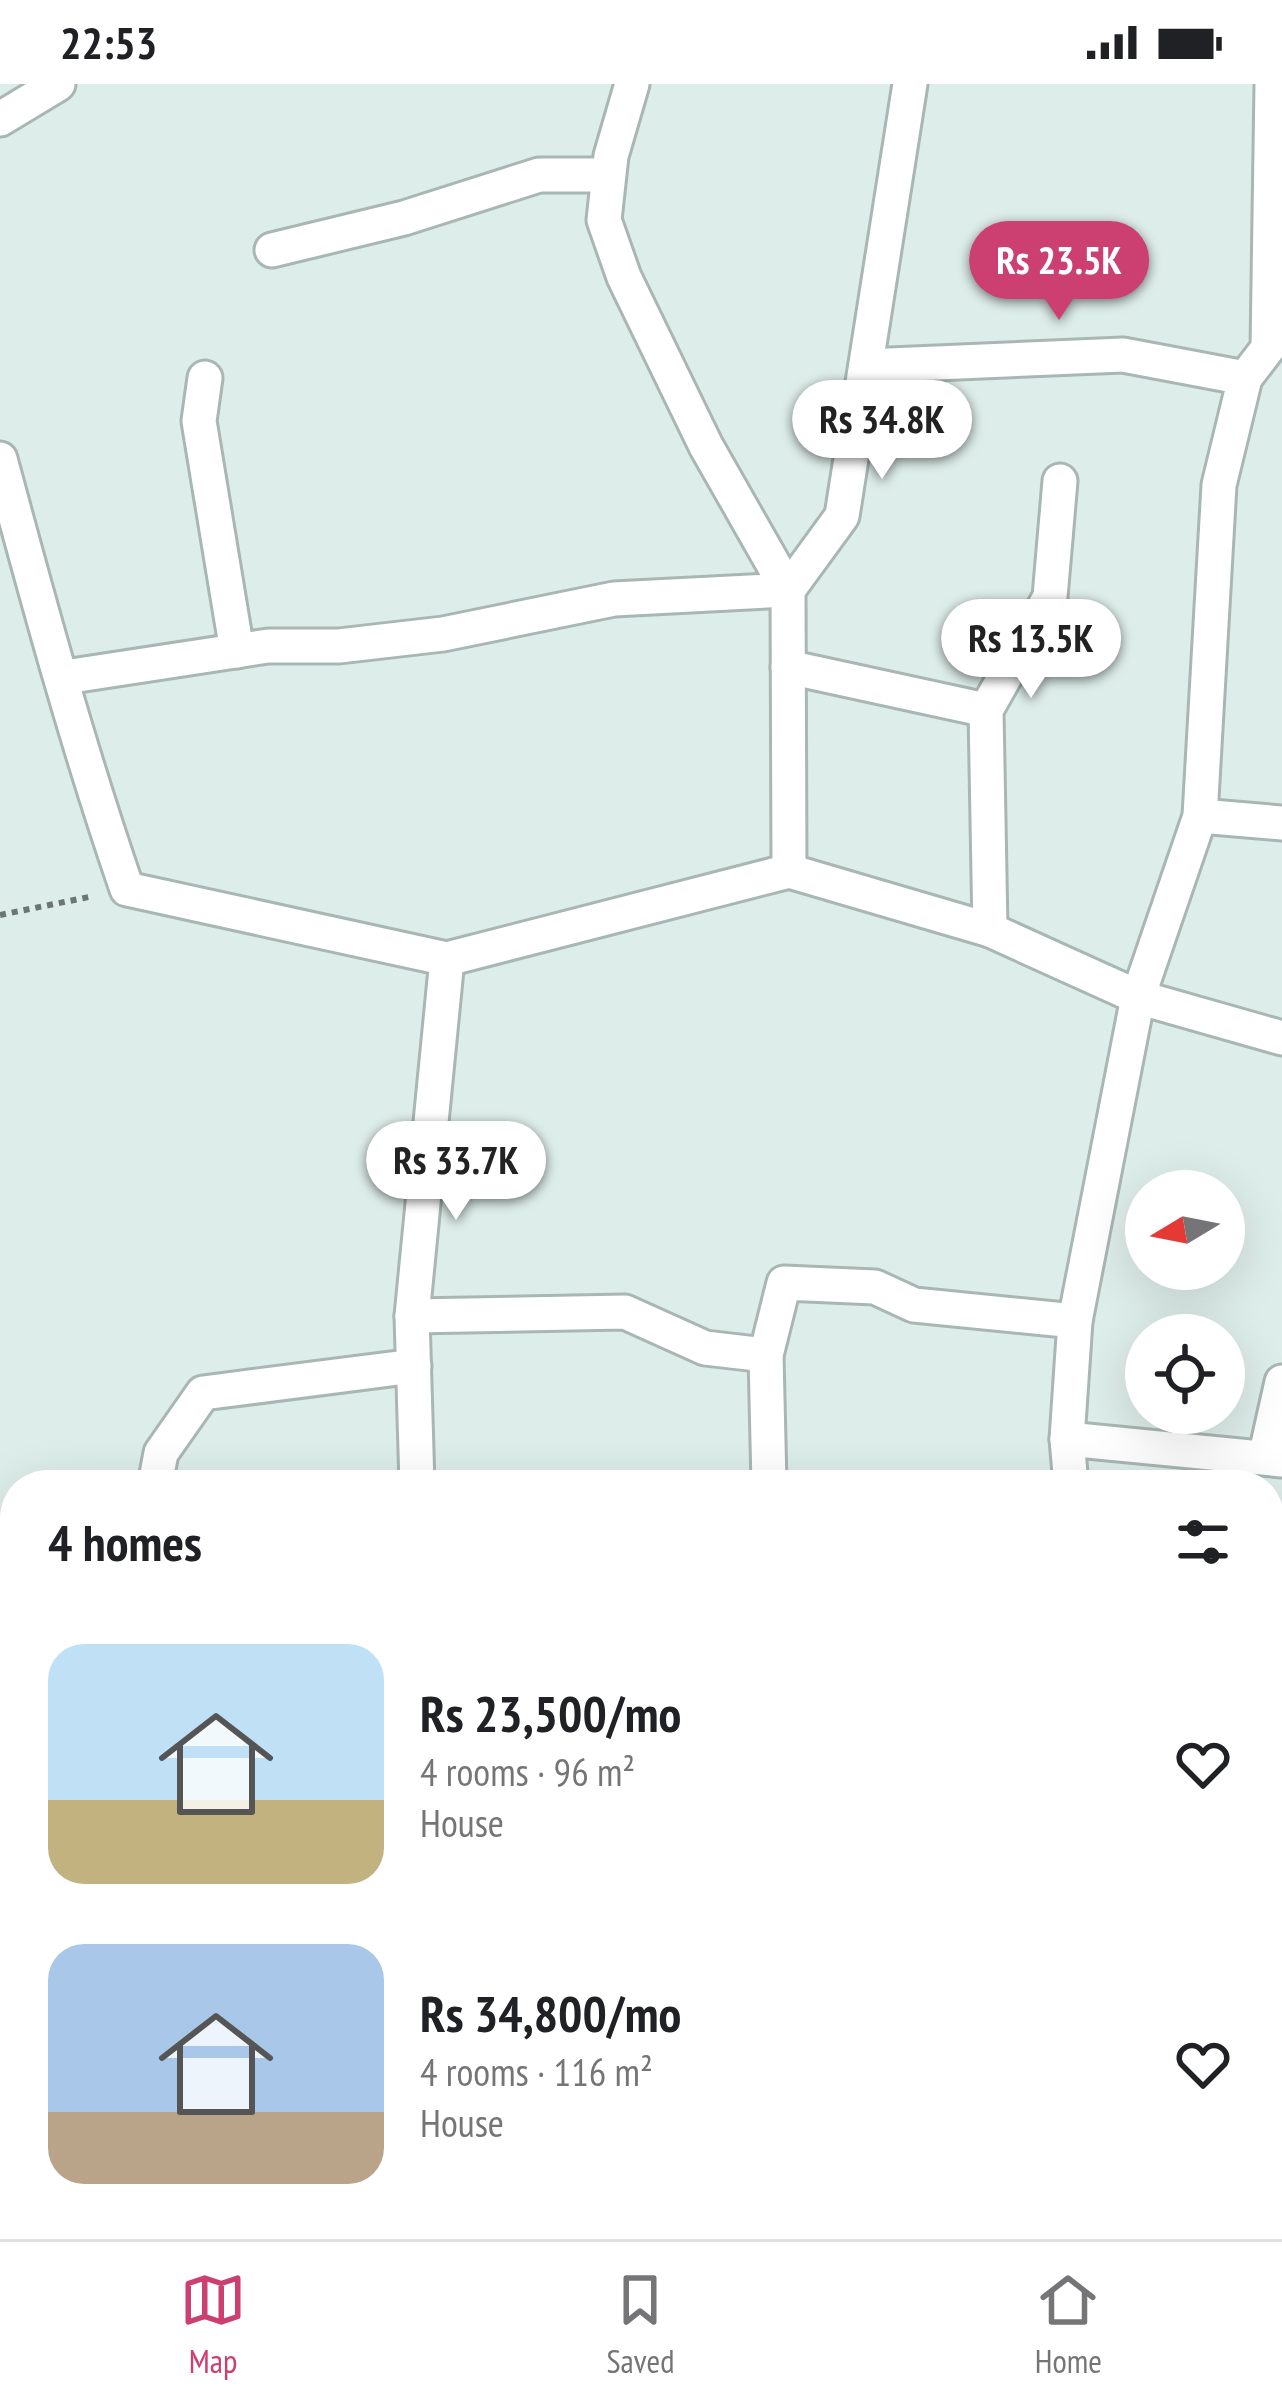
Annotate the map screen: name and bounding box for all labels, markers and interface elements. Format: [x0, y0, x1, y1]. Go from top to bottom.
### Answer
text: 22:53 [60, 13, 157, 71]
pin: Rs 23.5K [935, 221, 1183, 323]
text: Rs 23.5K [996, 234, 1122, 285]
pin: Rs 34.8K [758, 380, 1006, 482]
text: Rs 34.8K [819, 393, 945, 444]
pin: Rs 13.5K [907, 599, 1155, 701]
text: Rs 13.5K [968, 612, 1094, 663]
pin: Rs 33.7K [332, 1121, 580, 1223]
text: Rs 33.7K [393, 1134, 519, 1185]
north arrow [1125, 1170, 1245, 1290]
map controls [1125, 1170, 1245, 1434]
button: locate [1125, 1314, 1245, 1434]
text: 4 homes [48, 1509, 202, 1575]
icon: filters [1170, 1509, 1236, 1575]
text: Rs 23,500/mo [420, 1680, 681, 1746]
icon: home [144, 1692, 288, 1836]
icon: heart [1170, 1731, 1236, 1797]
text: 4 rooms · 96 m² [420, 1746, 635, 1797]
text: House [420, 1797, 504, 1848]
text: Rs 34,800/mo [420, 1980, 681, 2046]
icon: home [144, 1992, 288, 2136]
icon: heart [1170, 2031, 1236, 2097]
text: 4 rooms · 116 m² [420, 2046, 653, 2097]
text: House [420, 2097, 504, 2148]
tab: Map [180, 2267, 246, 2382]
tab: Saved [606, 2267, 674, 2382]
tab: Home [1035, 2267, 1102, 2382]

